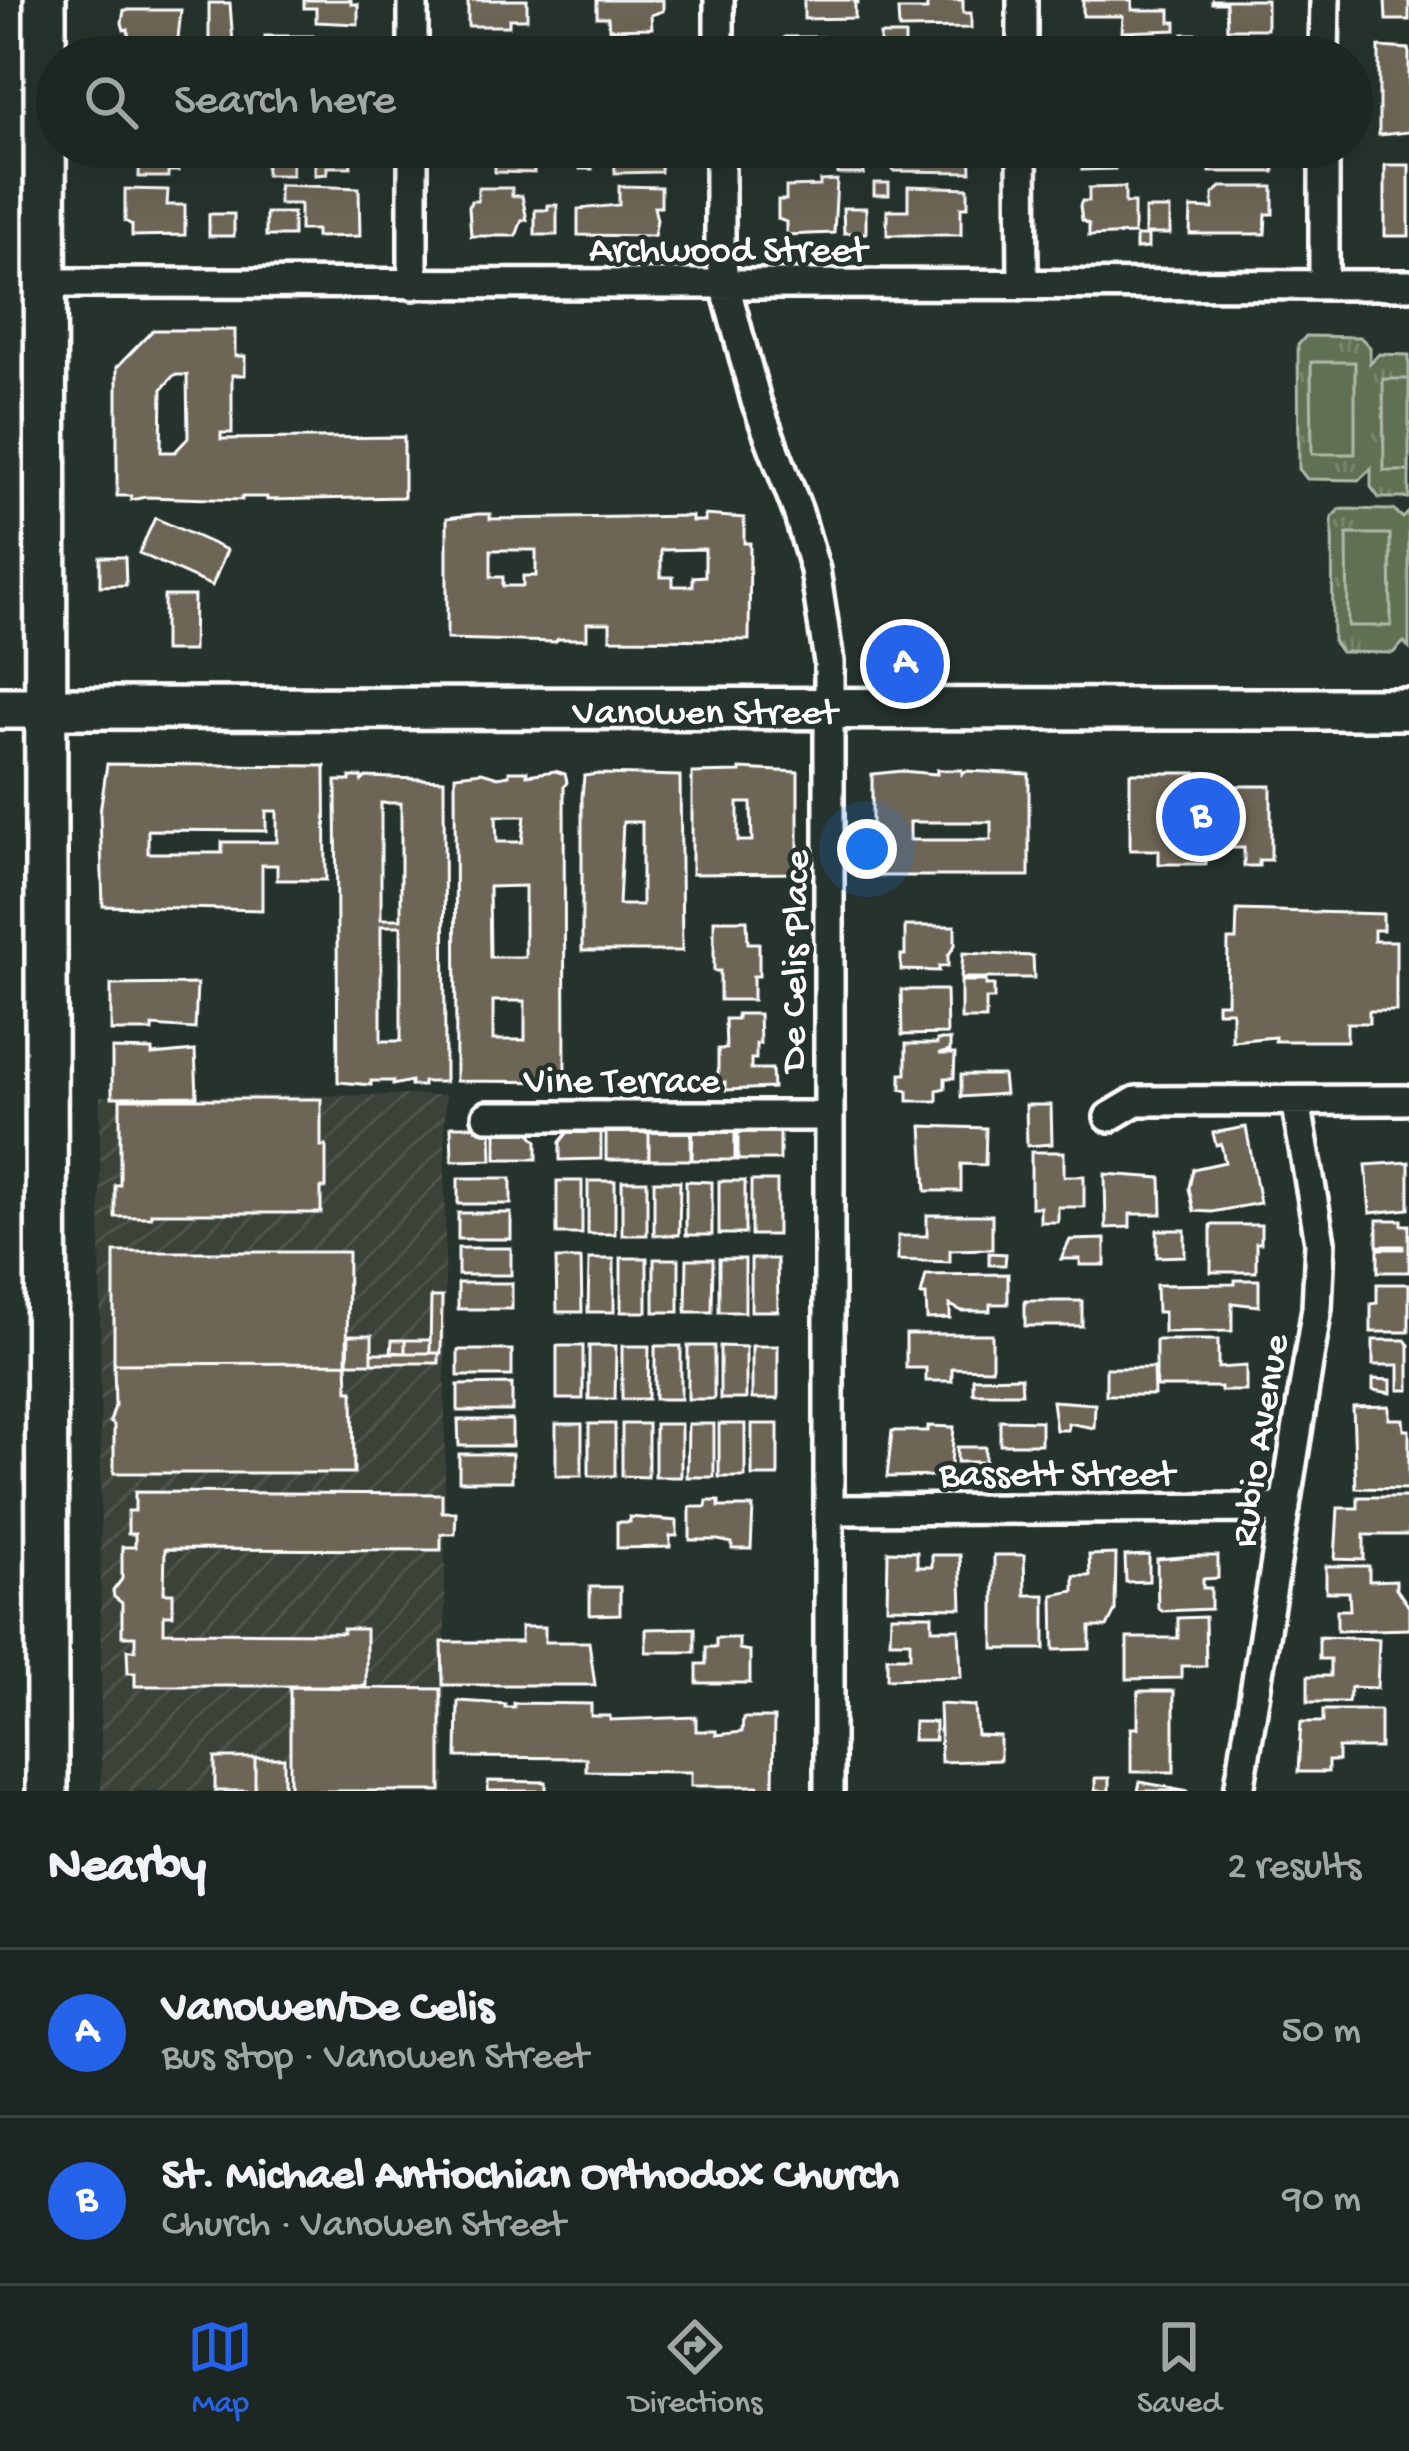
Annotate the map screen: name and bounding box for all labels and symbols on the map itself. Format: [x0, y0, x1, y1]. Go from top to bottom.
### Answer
street label: Archwood Street [589, 230, 870, 276]
pin: A [866, 619, 944, 709]
street label: Vanowen Street [572, 692, 840, 739]
pin: B [1162, 772, 1240, 862]
your location [837, 819, 897, 879]
street label: De Celis Place [773, 849, 823, 1075]
street label: Vine Terrace [523, 1061, 721, 1107]
street label: Rubio Avenue [1223, 1331, 1303, 1551]
street label: Bassett Street [938, 1454, 1178, 1500]

